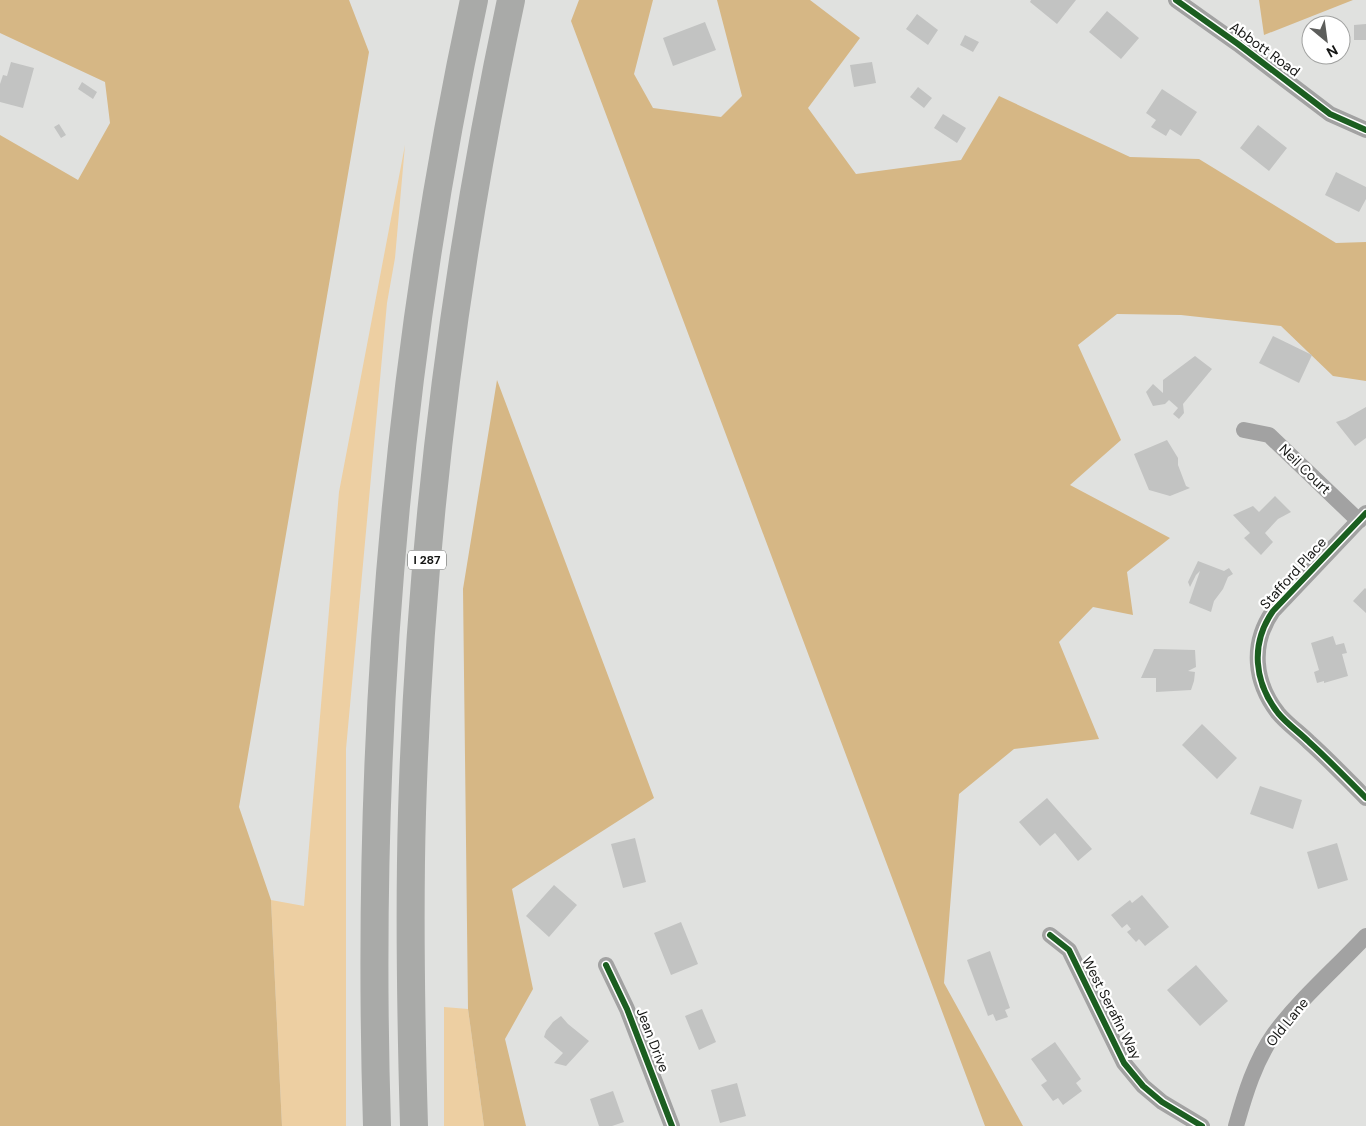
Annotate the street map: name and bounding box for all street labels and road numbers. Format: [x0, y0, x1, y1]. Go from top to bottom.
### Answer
street label: Abbott Road [1226, 18, 1304, 80]
street label: Neil Court [1275, 440, 1335, 498]
street label: Stafford Place [1256, 533, 1330, 613]
road number: I 287 [408, 550, 446, 570]
street label: West Serafin Way [1078, 953, 1146, 1063]
street label: Old Lane [1262, 994, 1312, 1050]
street label: Jean Drive [633, 1005, 674, 1075]

